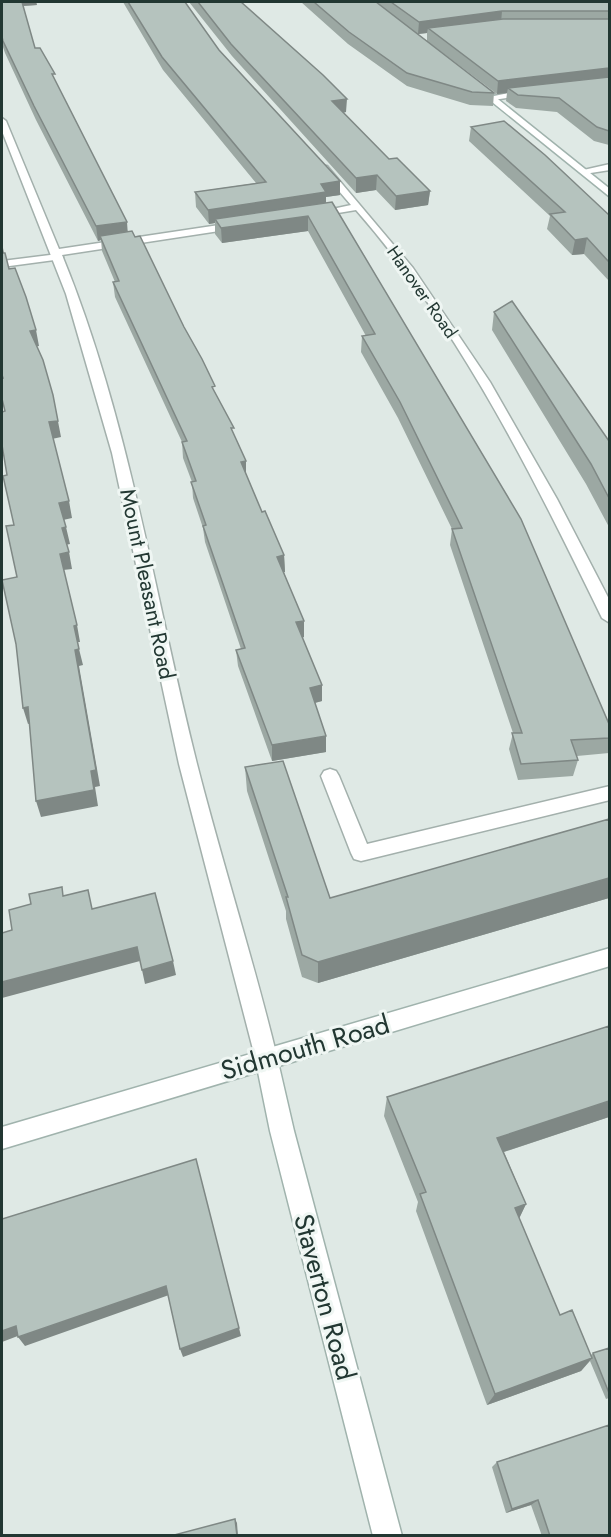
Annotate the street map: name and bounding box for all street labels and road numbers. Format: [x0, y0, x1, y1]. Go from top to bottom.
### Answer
street label: Hanover Road [380, 240, 464, 344]
street label: Mount Pleasant Road [112, 486, 184, 682]
street label: Sidmouth Road [216, 1004, 394, 1090]
street label: Staverton Road [284, 1210, 366, 1384]

